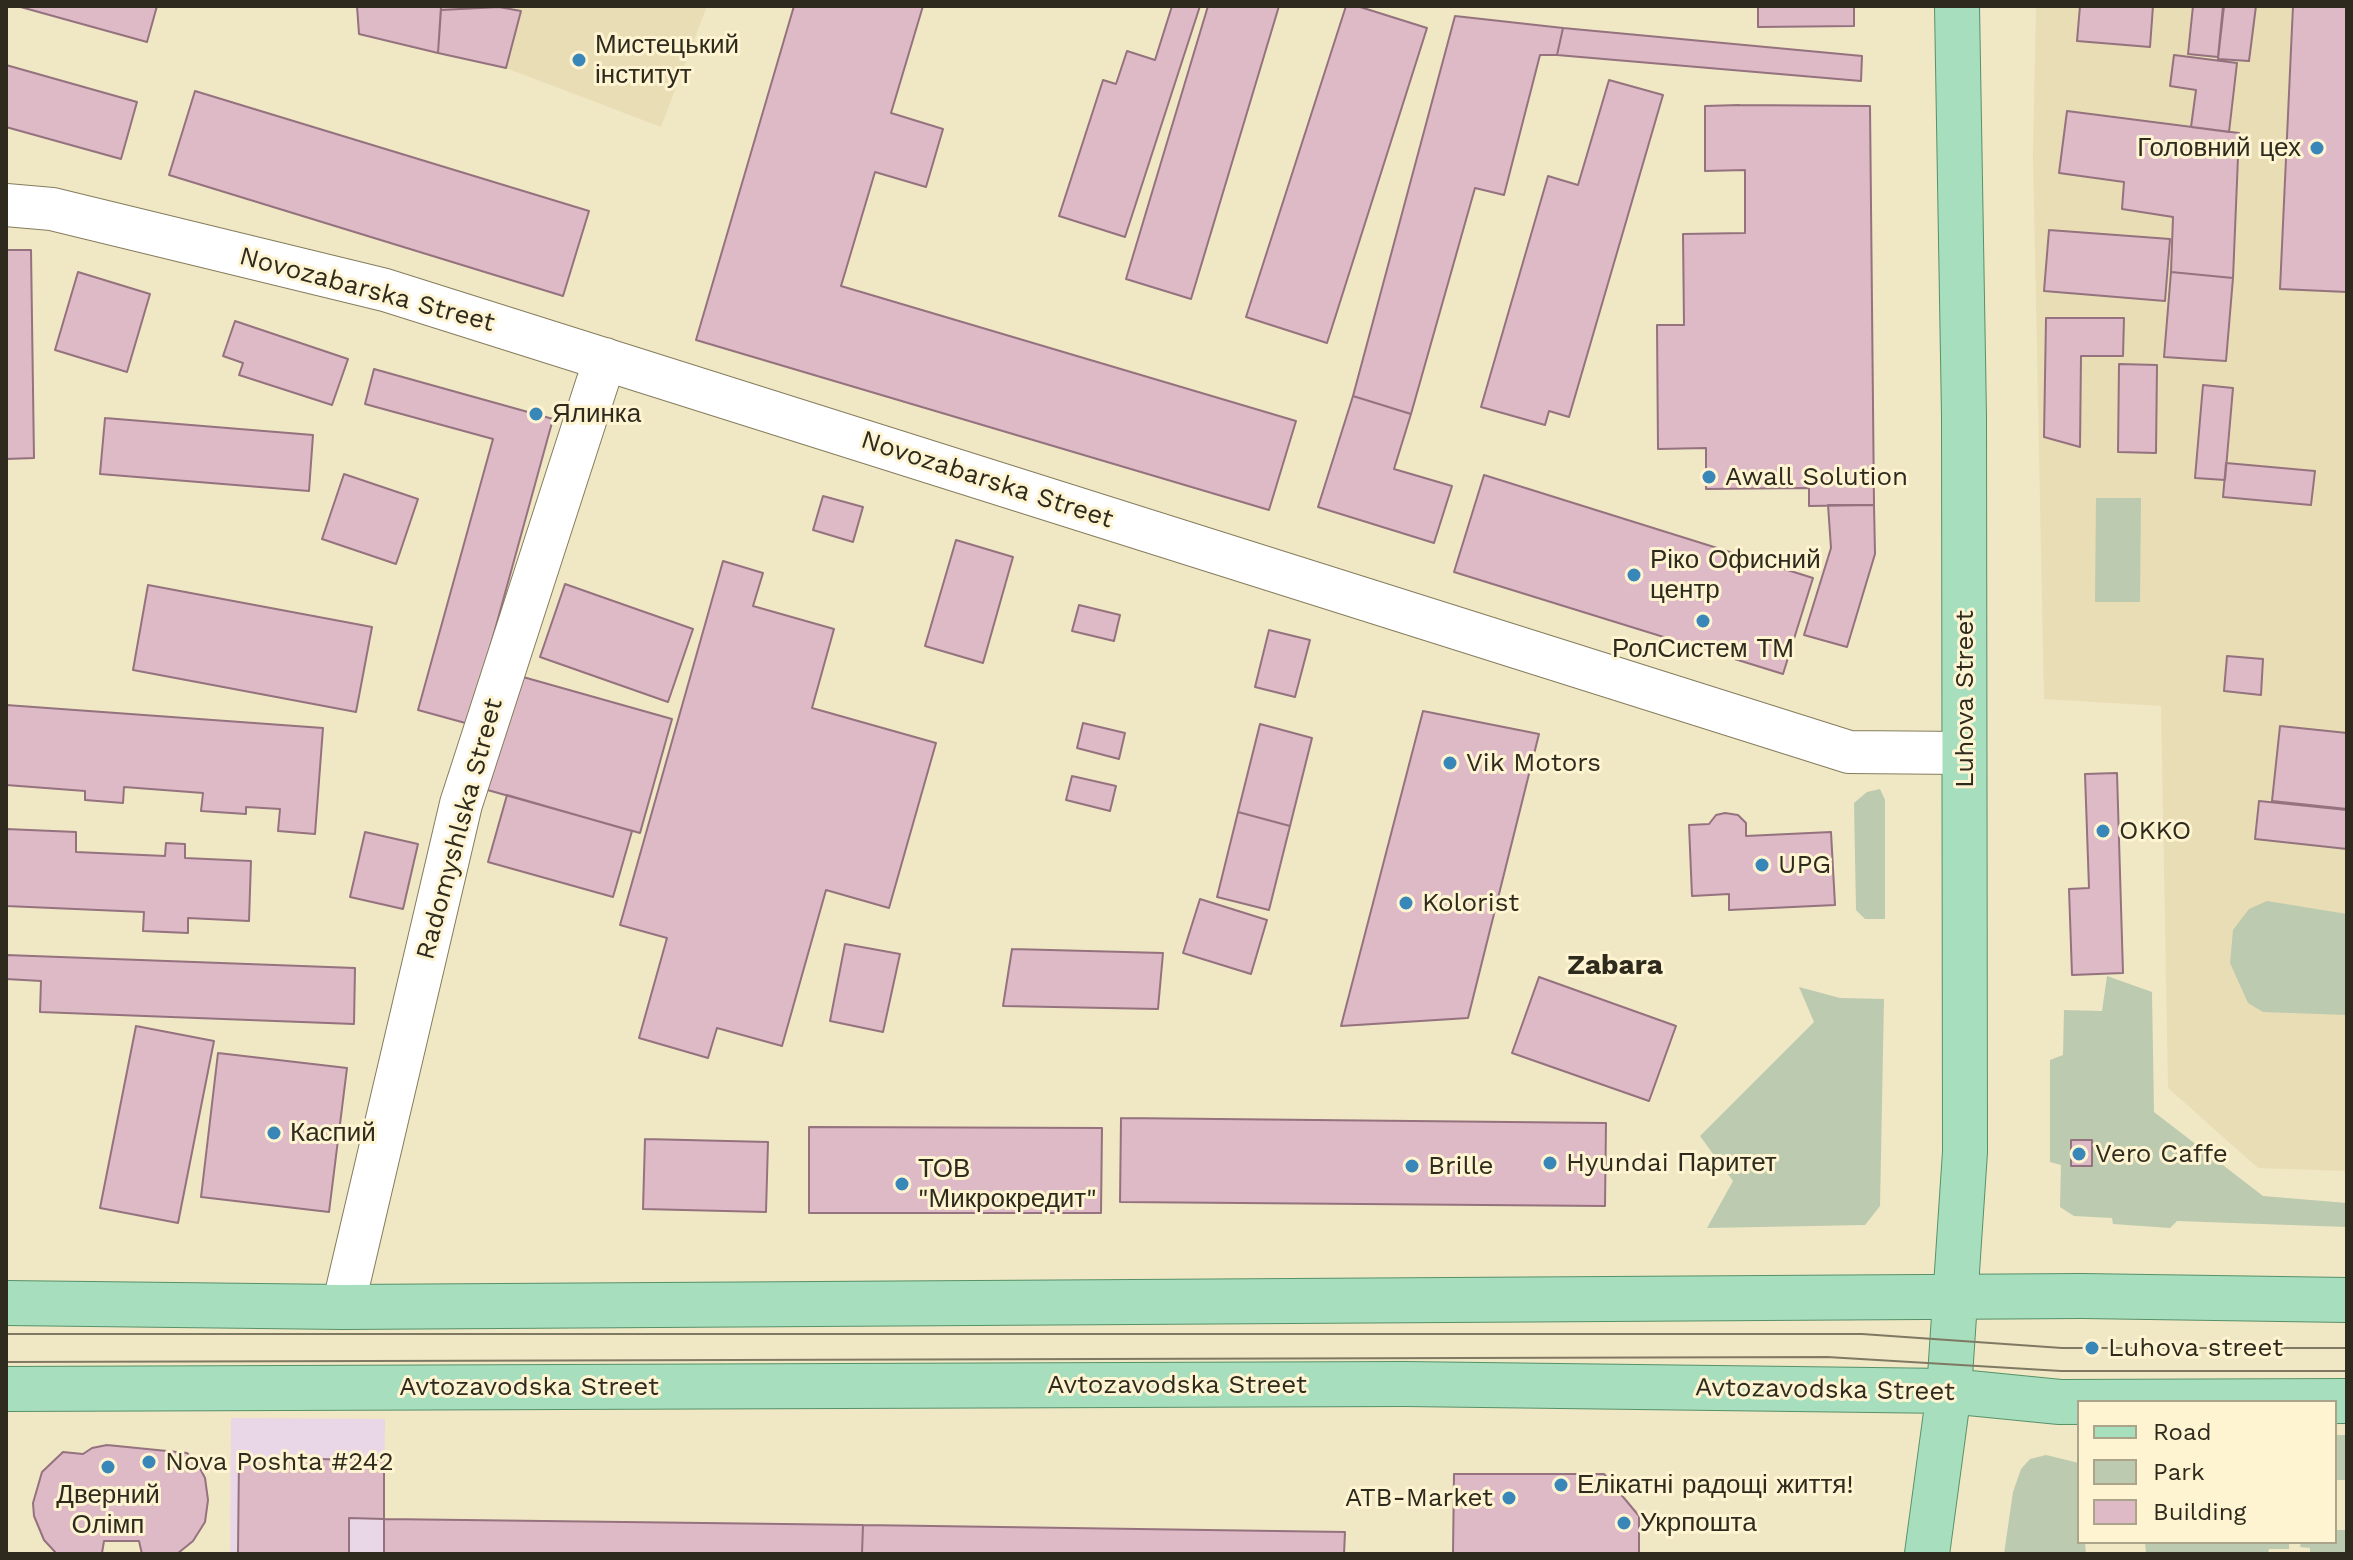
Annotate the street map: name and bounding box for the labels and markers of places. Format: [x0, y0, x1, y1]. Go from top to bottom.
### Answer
place label: Мистецький інститут [595, 29, 739, 90]
marker: Мистецький інститут [570, 51, 588, 69]
place label: Головний цех [2137, 132, 2301, 164]
marker: Головний цех [2308, 139, 2326, 157]
place label: Ялинка [552, 398, 641, 430]
marker: Ялинка [527, 405, 545, 423]
place label: Awall Solution [1725, 461, 1908, 493]
marker: Awall Solution [1700, 468, 1718, 486]
place label: Ріко Офисний центр [1650, 544, 1821, 606]
marker: Ріко Офисний центр [1625, 566, 1643, 584]
marker: РолСистем ТМ [1694, 612, 1712, 630]
place label: РолСистем ТМ [1612, 633, 1794, 665]
place label: Vik Motors [1466, 747, 1601, 779]
marker: Vik Motors [1441, 754, 1459, 772]
place label: OKKO [2119, 815, 2191, 847]
marker: OKKO [2094, 822, 2112, 840]
place label: UPG [1778, 849, 1831, 881]
marker: UPG [1753, 856, 1771, 874]
place label: Kolorist [1422, 887, 1519, 919]
marker: Kolorist [1397, 894, 1415, 912]
place label: Каспий [290, 1117, 376, 1149]
marker: Каспий [265, 1124, 283, 1142]
place label: Vero Caffe [2095, 1138, 2228, 1170]
marker: Vero Caffe [2070, 1145, 2088, 1163]
place label: Hyundai Паритет [1566, 1147, 1777, 1179]
place label: Brille [1428, 1150, 1493, 1182]
place label: ТОВ "Микрокредит" [918, 1153, 1097, 1214]
marker: Hyundai Паритет [1541, 1154, 1559, 1172]
marker: Brille [1403, 1157, 1421, 1175]
marker: ТОВ "Микрокредит" [893, 1175, 911, 1193]
place label: Luhova street [2108, 1332, 2283, 1364]
marker: Luhova street [2083, 1339, 2101, 1357]
place label: Nova Poshta #242 [165, 1446, 394, 1478]
marker: Nova Poshta #242 [140, 1453, 158, 1471]
marker: Дверний Олімп [99, 1458, 117, 1476]
place label: Елікатні радощі життя! [1577, 1469, 1854, 1501]
marker: Елікатні радощі життя! [1552, 1476, 1570, 1494]
place label: Дверний Олімп [56, 1479, 160, 1540]
place label: ATB-Market [1345, 1482, 1493, 1514]
marker: ATB-Market [1500, 1489, 1518, 1507]
place label: Укрпошта [1640, 1507, 1757, 1539]
marker: Укрпошта [1615, 1514, 1633, 1532]

